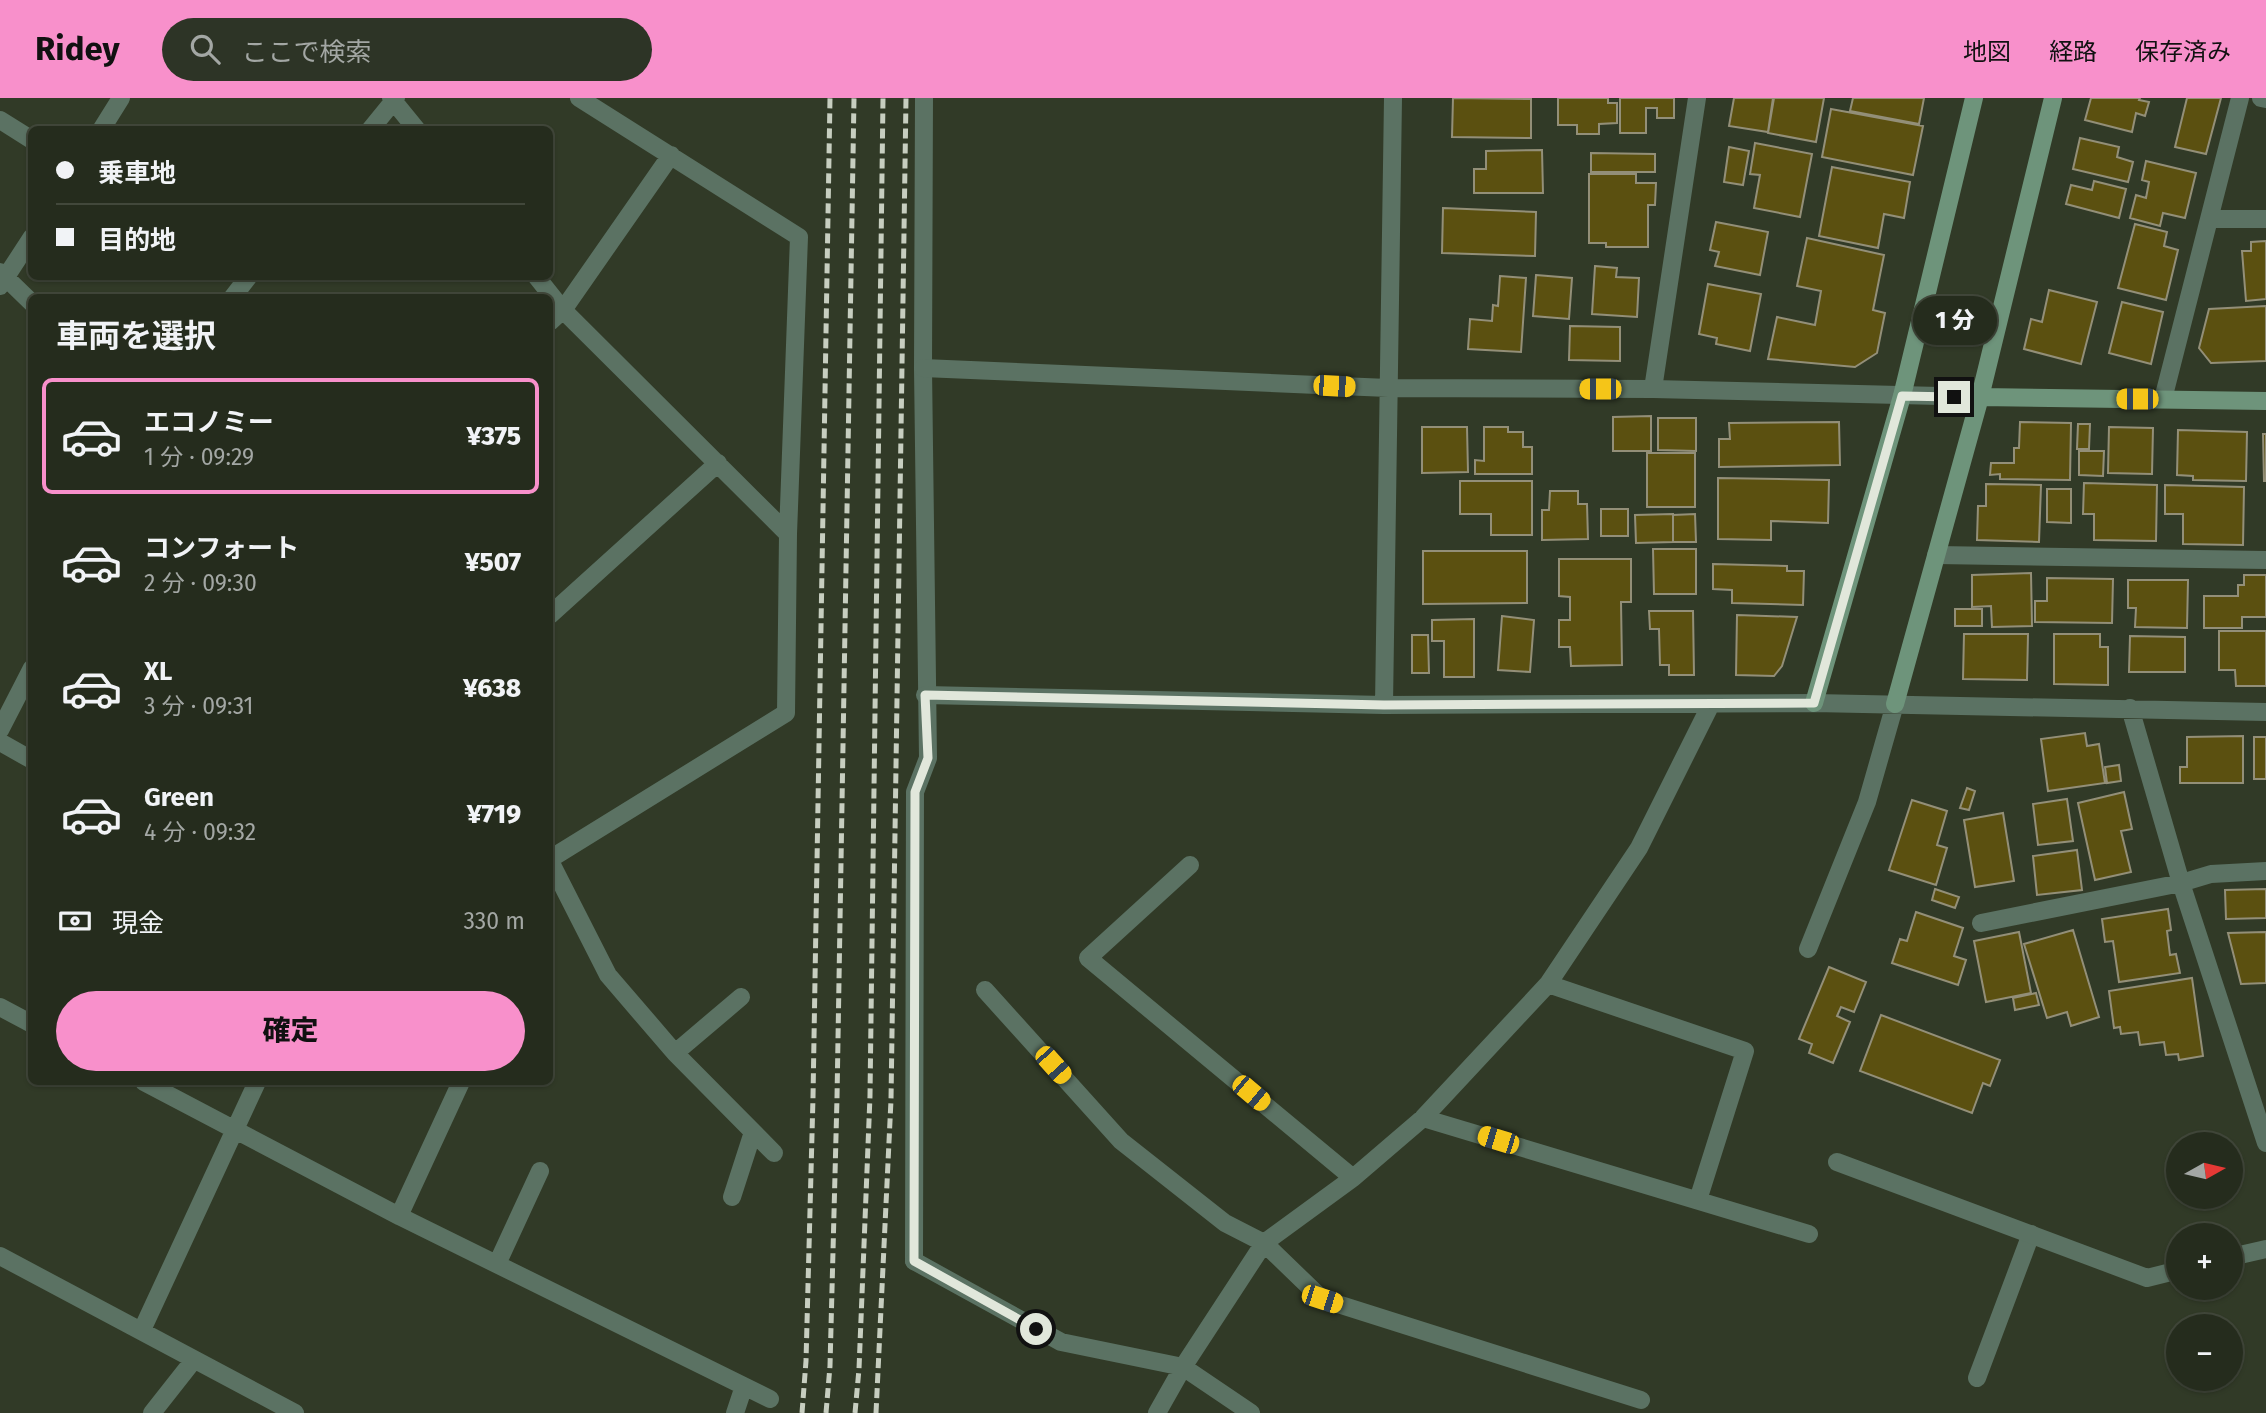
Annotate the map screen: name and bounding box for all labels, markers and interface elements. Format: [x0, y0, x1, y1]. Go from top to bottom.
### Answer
search box [162, 18, 652, 81]
text: Ridey [35, 29, 120, 69]
icon: search [186, 30, 224, 68]
text: ここで検索 [242, 37, 372, 68]
text: 地図 [1963, 38, 2011, 66]
text: 経路 [2049, 38, 2097, 66]
text: 保存済み [2135, 38, 2231, 66]
text: 乗車地 [98, 158, 176, 189]
text: 目的地 [98, 225, 176, 256]
callout: 1 分 [1912, 296, 1996, 344]
text: 1 分 [1935, 306, 1975, 334]
text: 車両を選択 [56, 317, 216, 355]
car [1313, 374, 1356, 398]
car [1580, 379, 1622, 400]
route end [1938, 381, 1970, 413]
car [2117, 389, 2159, 410]
icon: car [60, 405, 123, 468]
text: エコノミー [144, 407, 274, 438]
text: ¥375 [467, 421, 521, 452]
text: 1 分 · 09:29 [144, 443, 254, 471]
icon: car [60, 531, 123, 594]
text: コンフォート [144, 533, 299, 564]
text: ¥507 [465, 547, 521, 578]
text: 2 分 · 09:30 [144, 569, 257, 597]
text: XL [144, 656, 172, 687]
icon: car [60, 657, 123, 720]
text: ¥638 [463, 673, 521, 704]
text: 3 分 · 09:31 [144, 692, 254, 720]
text: Green [144, 782, 214, 813]
icon: car [60, 783, 123, 846]
text: ¥719 [467, 799, 521, 830]
text: 4 分 · 09:32 [144, 818, 256, 846]
icon: cash [56, 902, 94, 940]
text: 330 m [463, 907, 525, 935]
text: 現金 [112, 908, 164, 939]
button: 確定 [56, 991, 525, 1071]
car [1032, 1042, 1075, 1088]
car [1229, 1071, 1274, 1115]
car [1475, 1124, 1522, 1156]
north arrow [2166, 1132, 2244, 1209]
map controls [2166, 1132, 2243, 1391]
button: + [2166, 1223, 2243, 1300]
car [1299, 1283, 1346, 1315]
route start [1020, 1313, 1052, 1345]
button: − [2166, 1314, 2243, 1391]

